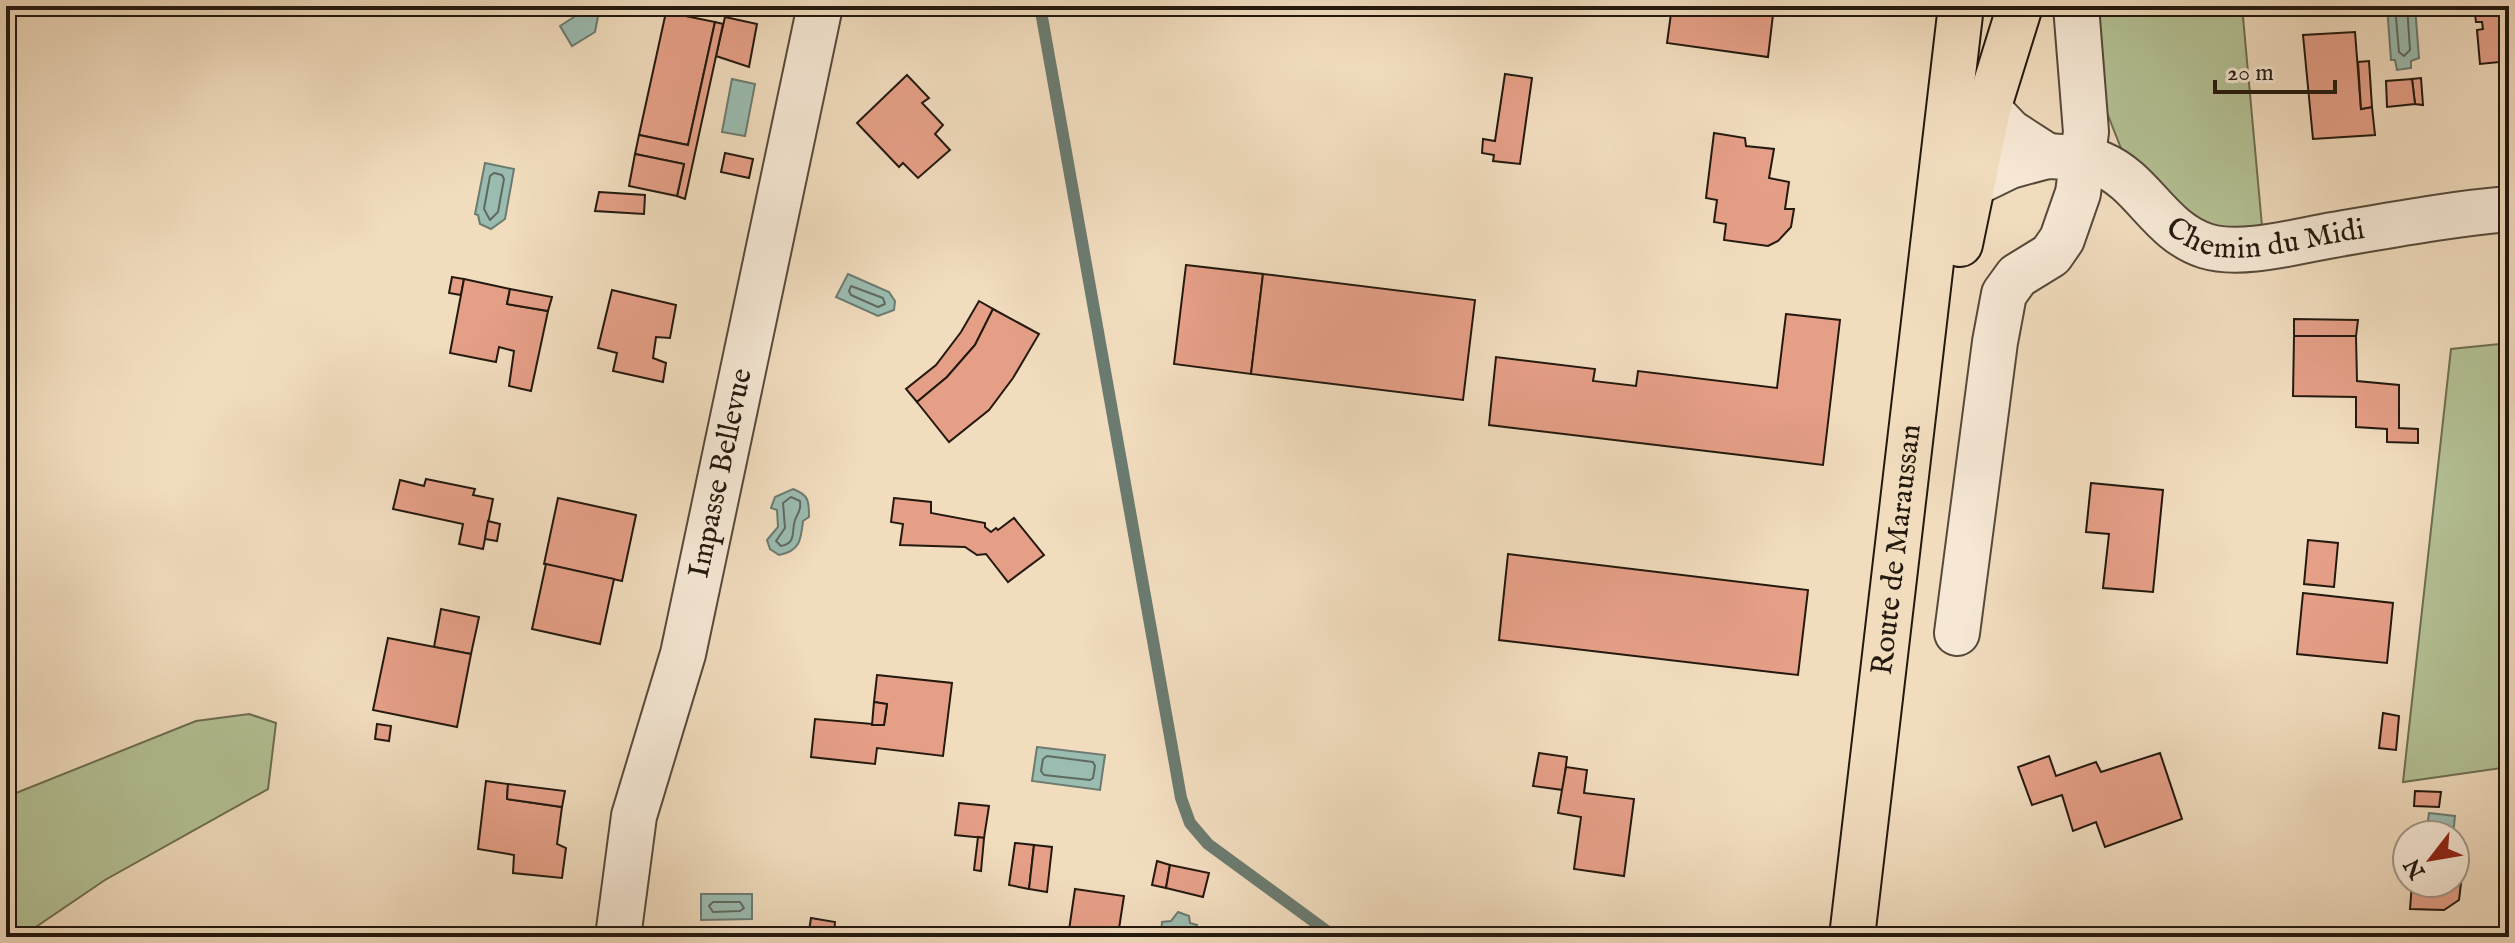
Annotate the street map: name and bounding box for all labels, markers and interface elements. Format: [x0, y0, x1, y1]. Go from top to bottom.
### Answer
scale bar [2215, 44, 2335, 94]
text: 20 m [2227, 58, 2274, 89]
street label: Chemin du Midi [2157, 209, 2367, 269]
street label: Impasse Bellevue [681, 365, 762, 582]
street label: Route de Maraussan [1864, 422, 1931, 677]
north arrow [2391, 819, 2471, 899]
text: N [2399, 853, 2433, 885]

